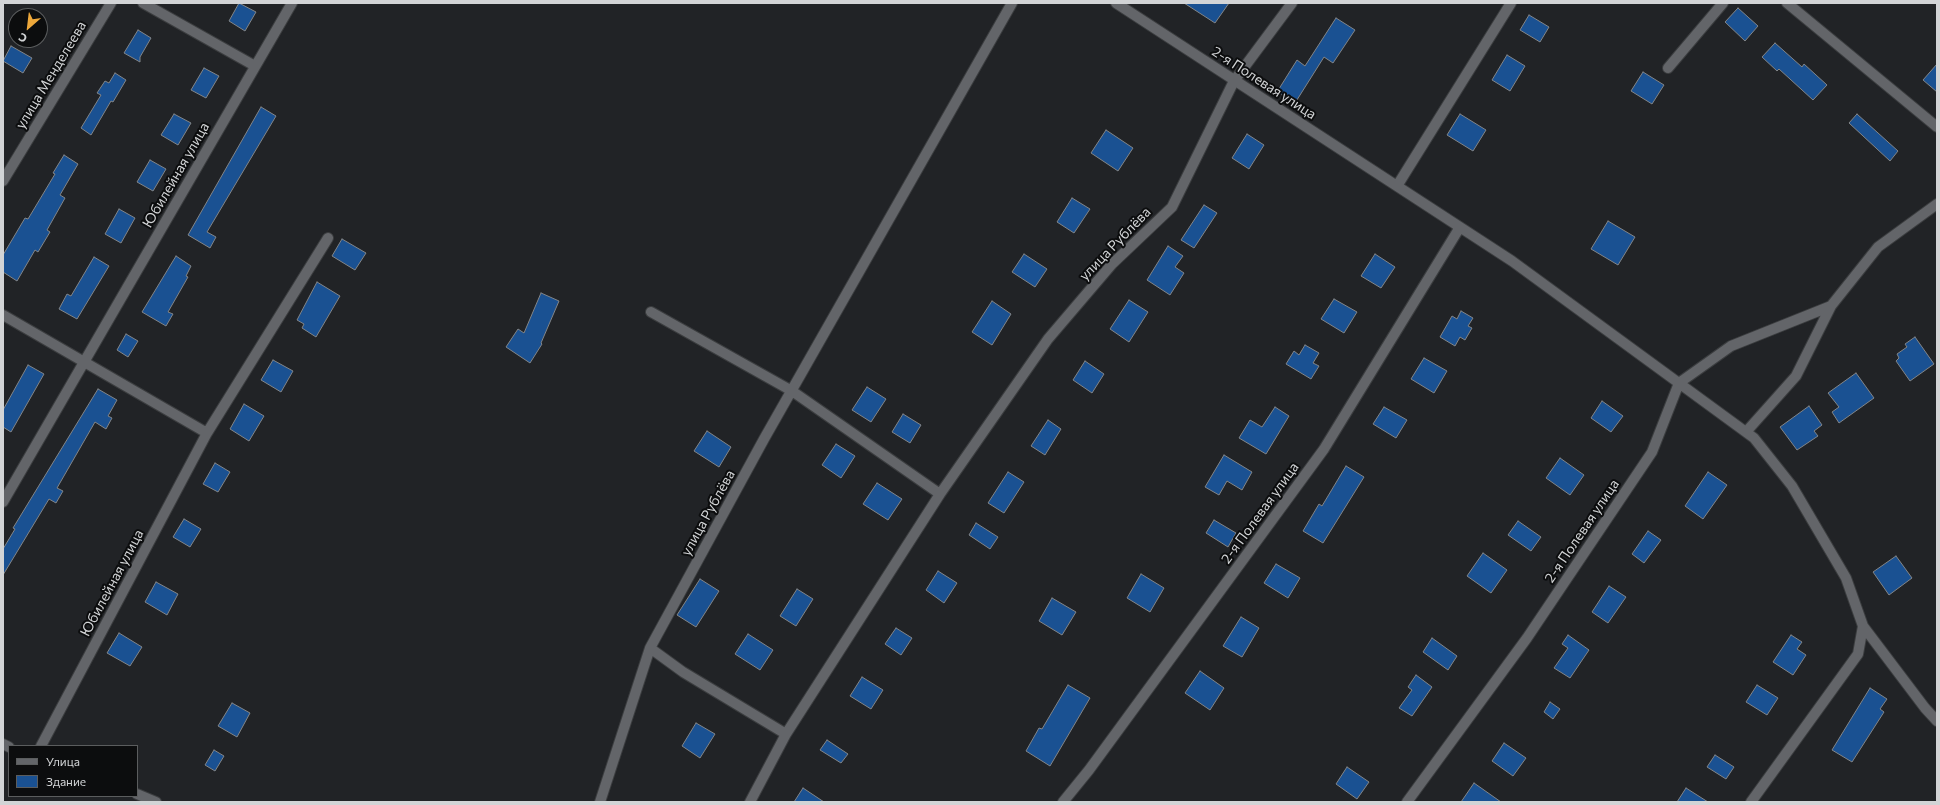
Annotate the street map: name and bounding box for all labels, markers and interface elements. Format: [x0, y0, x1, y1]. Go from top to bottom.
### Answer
north arrow [8, 8, 48, 48]
street label: улица Менделеева [12, 18, 90, 132]
text: С [16, 31, 29, 46]
street label: 2-я Полевая улица [1209, 43, 1319, 123]
street label: Юбилейная улица [139, 119, 213, 231]
street label: улица Рублёва [1076, 204, 1154, 284]
street label: 2-я Полевая улица [1218, 459, 1302, 567]
street label: улица Рублёва [677, 467, 739, 559]
street label: 2-я Полевая улица [1541, 476, 1623, 586]
street label: Юбилейная улица [77, 527, 147, 639]
legend [8, 745, 138, 797]
text: Улица [46, 754, 80, 768]
text: Здание [46, 774, 86, 788]

